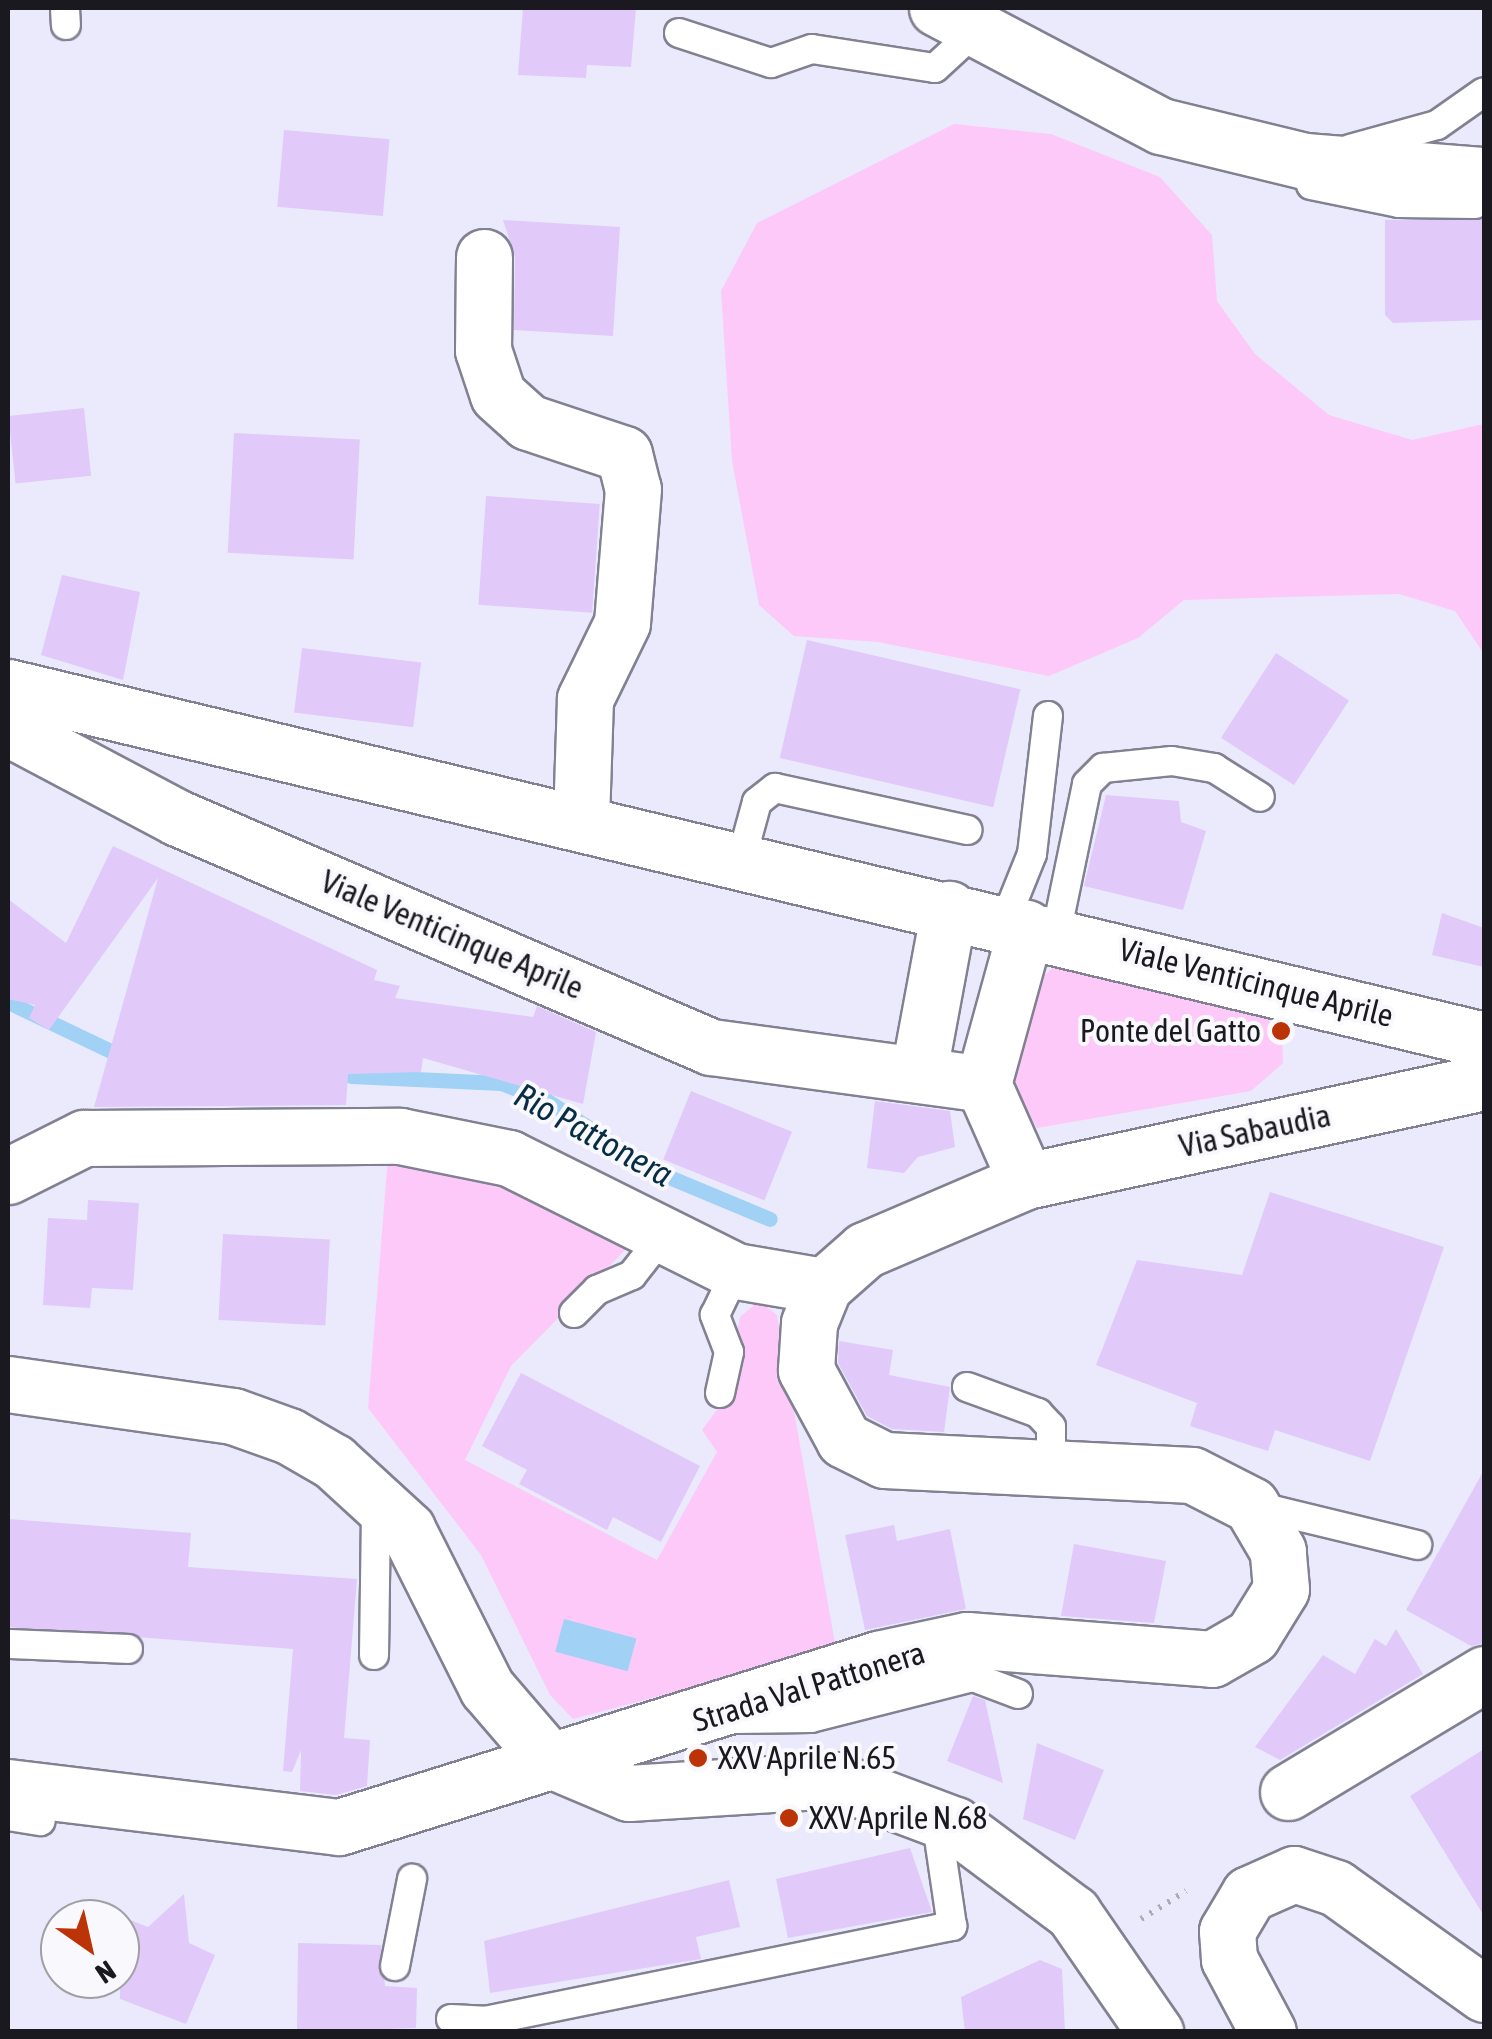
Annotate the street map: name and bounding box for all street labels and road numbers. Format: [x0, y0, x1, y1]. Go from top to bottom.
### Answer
street label: Viale Venticinque Aprile [315, 862, 589, 1008]
street label: Viale Venticinque Aprile [1115, 930, 1397, 1036]
street label: Via Sabaudia [1176, 1096, 1334, 1166]
street label: Strada Val Pattonera [689, 1634, 929, 1740]

